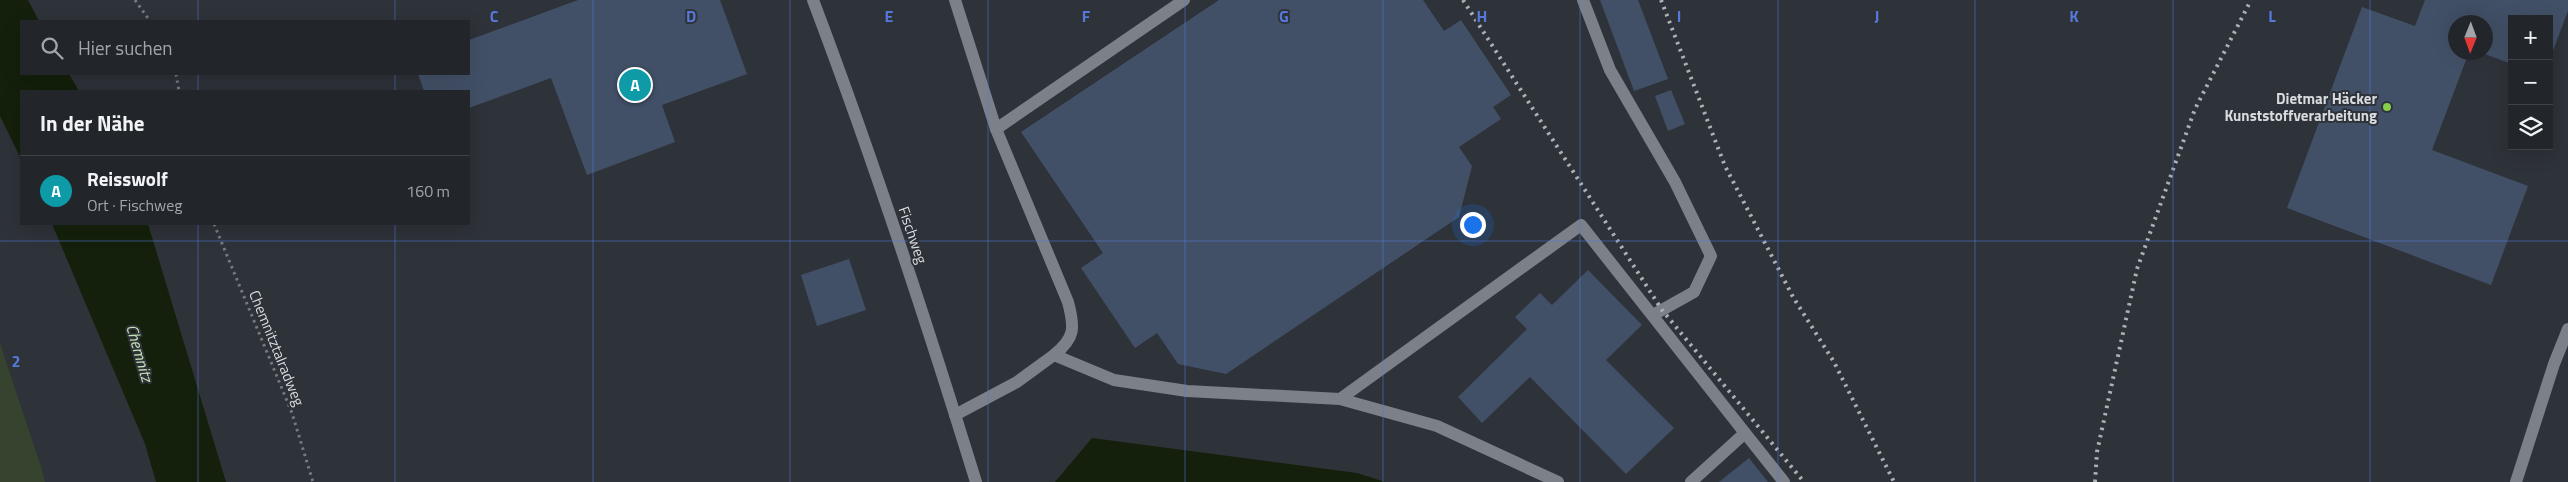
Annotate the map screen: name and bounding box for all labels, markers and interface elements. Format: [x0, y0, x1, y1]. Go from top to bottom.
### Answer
text: C [490, 4, 499, 28]
text: D [686, 4, 696, 28]
text: E [885, 4, 894, 28]
text: F [1082, 4, 1091, 28]
text: G [1279, 4, 1289, 28]
text: H [1477, 4, 1487, 28]
text: I [1677, 4, 1681, 28]
text: J [1875, 4, 1879, 28]
text: K [2069, 4, 2079, 28]
text: L [2268, 4, 2276, 28]
north arrow [2448, 15, 2493, 60]
map controls [2508, 15, 2553, 150]
button: + [2508, 15, 2553, 60]
search box [20, 20, 470, 75]
text: Hier suchen [78, 33, 173, 62]
icon: search [38, 34, 66, 62]
button: − [2508, 60, 2553, 105]
pin: A [619, 66, 651, 104]
place label: Dietmar Häcker Kunststoffverarbeitung [2224, 87, 2377, 127]
marker: Dietmar Häcker Kunststoffverarbeitung [2381, 101, 2393, 113]
button: layers [2508, 105, 2553, 150]
text: In der Nähe [40, 107, 145, 139]
text: Reisswolf [87, 164, 168, 193]
text: A [51, 179, 61, 203]
text: 160 m [406, 179, 450, 203]
text: Ort · Fischweg [87, 193, 183, 217]
street label: Fischweg [892, 203, 934, 267]
your location [1460, 212, 1486, 238]
street label: Chemnitztalradweg [243, 287, 311, 410]
water label: Chemnitz [120, 321, 160, 386]
text: 2 [12, 349, 20, 373]

